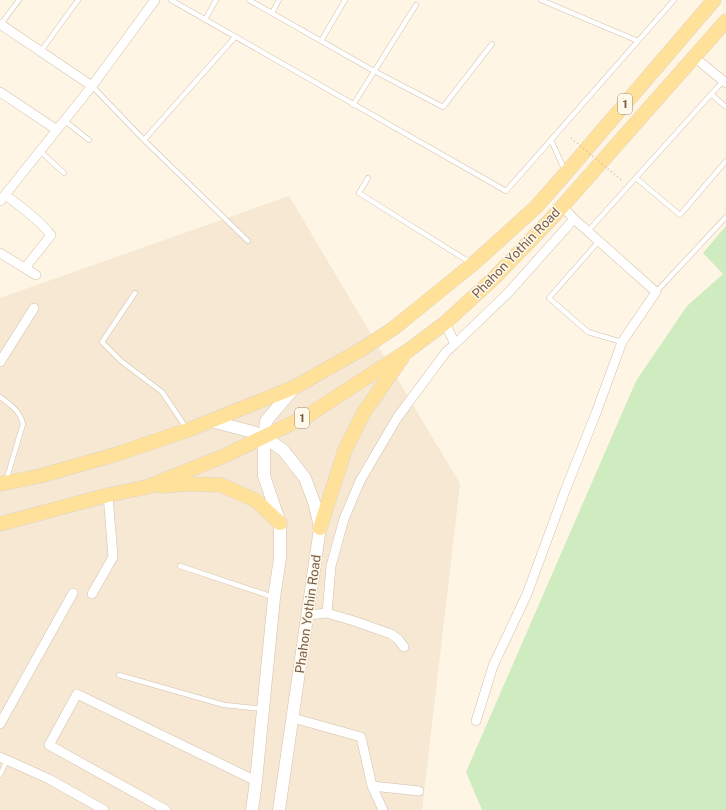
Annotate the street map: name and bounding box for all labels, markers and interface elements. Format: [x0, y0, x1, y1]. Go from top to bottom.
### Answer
road number: 1 [618, 94, 632, 114]
street label: Phahon Yothin Road [469, 205, 563, 301]
road number: 1 [295, 408, 309, 428]
street label: Phahon Yothin Road [292, 554, 324, 674]

